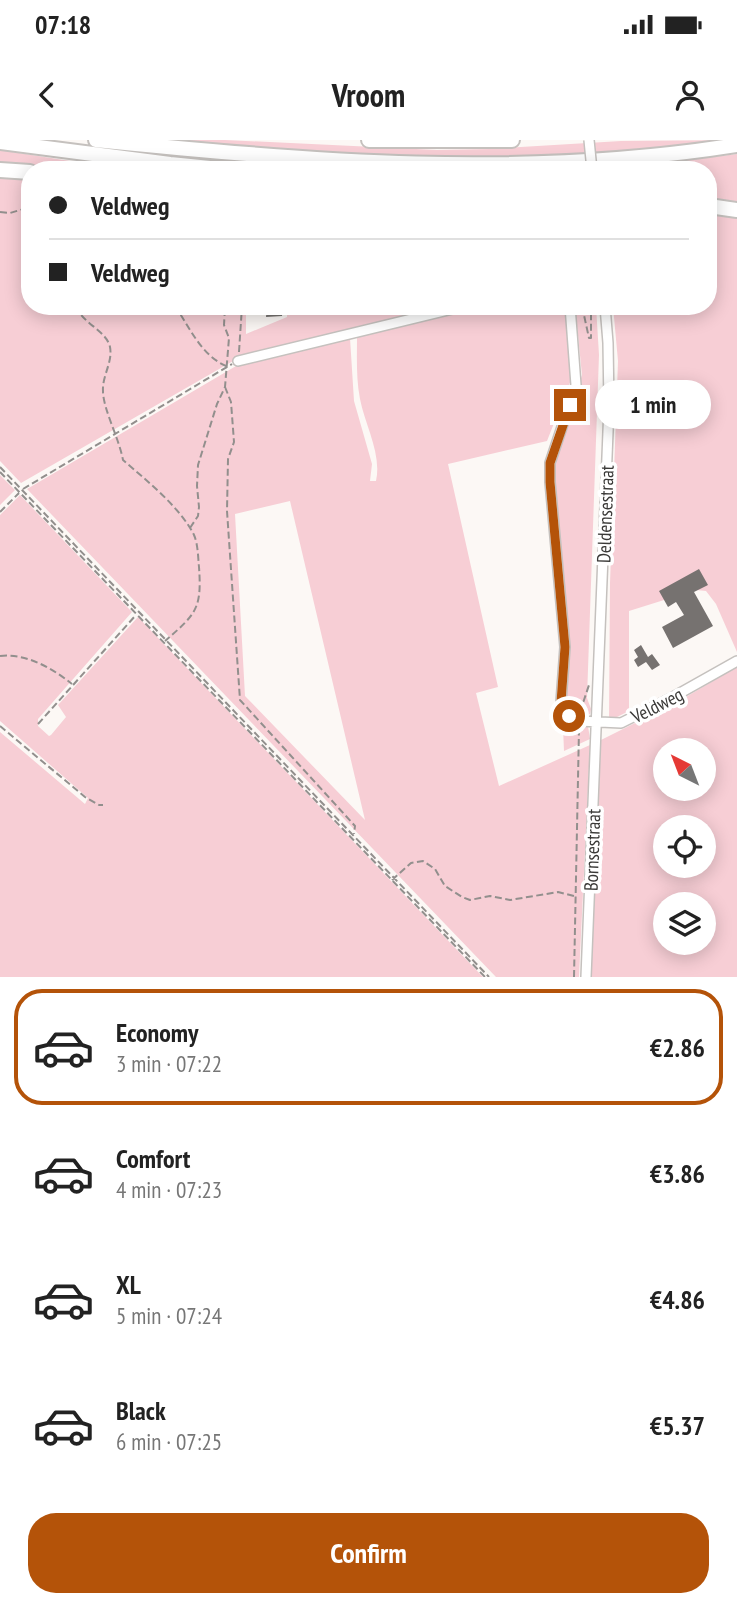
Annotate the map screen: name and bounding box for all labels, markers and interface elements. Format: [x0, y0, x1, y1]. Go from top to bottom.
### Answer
text: 07:18 [35, 8, 91, 41]
text: Vroom [332, 74, 405, 116]
icon: back [28, 76, 66, 114]
icon: person [671, 76, 709, 114]
text: Veldweg [91, 189, 169, 222]
text: Veldweg [91, 256, 169, 289]
callout: 1 min [594, 380, 710, 430]
route end [554, 389, 586, 421]
text: 1 min [630, 390, 676, 419]
street label: Deldensestraat [591, 464, 619, 563]
street label: Veldweg [626, 682, 687, 729]
route start [553, 700, 585, 732]
north arrow [653, 738, 716, 802]
map controls [653, 738, 716, 955]
street label: Bornsestraat [579, 808, 605, 892]
button: locate [653, 815, 716, 878]
button: layers [653, 892, 716, 955]
icon: car [32, 1016, 95, 1079]
text: Economy [116, 1016, 198, 1049]
text: €2.86 [650, 1031, 705, 1064]
text: 3 min · 07:22 [116, 1049, 222, 1078]
icon: car [32, 1142, 95, 1205]
text: Comfort [116, 1142, 190, 1175]
text: €3.86 [650, 1157, 705, 1190]
text: 4 min · 07:23 [116, 1175, 222, 1204]
icon: car [32, 1268, 95, 1331]
text: XL [116, 1268, 141, 1301]
text: €4.86 [650, 1283, 705, 1316]
text: 5 min · 07:24 [116, 1301, 222, 1330]
icon: car [32, 1394, 95, 1457]
text: Black [116, 1394, 166, 1427]
text: €5.37 [650, 1409, 705, 1442]
text: 6 min · 07:25 [116, 1427, 222, 1456]
button: Confirm [28, 1513, 709, 1593]

